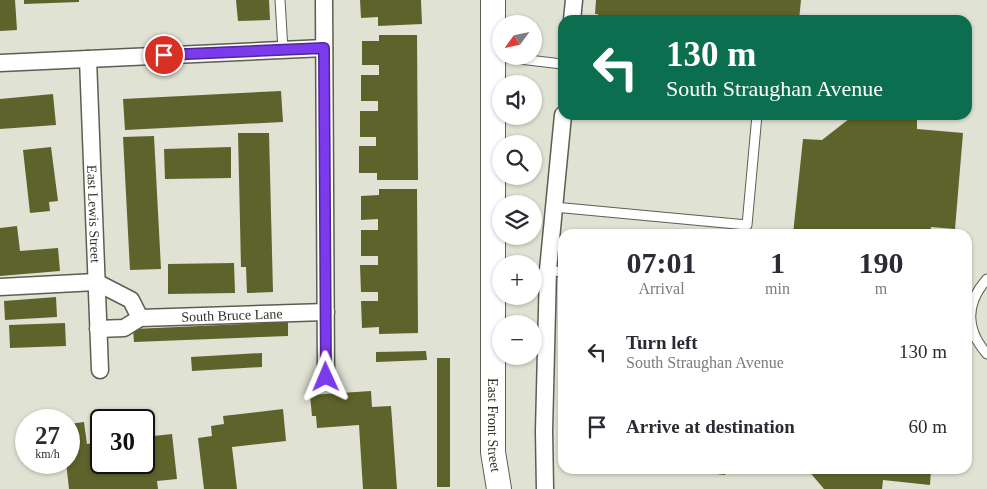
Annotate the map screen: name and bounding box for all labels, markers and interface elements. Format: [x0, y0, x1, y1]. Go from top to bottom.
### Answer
north arrow [492, 15, 542, 65]
map controls [492, 15, 542, 365]
pin [143, 34, 185, 76]
icon: left [583, 35, 648, 100]
text: 130 m [666, 35, 756, 74]
icon: arrive [150, 41, 178, 69]
button: sound [492, 75, 542, 125]
text: South Straughan Avenue [666, 76, 883, 101]
button: search [492, 135, 542, 185]
street label: East Lewis Street [85, 165, 103, 263]
button: layers [492, 195, 542, 245]
text: 07:01 [627, 246, 697, 279]
text: 1 [770, 246, 785, 279]
text: 190 [858, 246, 903, 279]
button: + [492, 255, 542, 305]
text: Arrival [638, 280, 685, 297]
text: min [765, 280, 790, 297]
text: m [875, 280, 887, 297]
street label: South Bruce Lane [181, 306, 283, 324]
button: − [492, 315, 542, 365]
text: Turn left [626, 332, 698, 353]
icon: left [583, 338, 611, 366]
text: 130 m [899, 341, 947, 362]
position arrow [299, 350, 351, 402]
text: South Straughan Avenue [626, 354, 784, 371]
street label: East Front Street [485, 378, 504, 473]
speed limit sign: 30 [90, 409, 155, 474]
icon: arrive [583, 413, 611, 441]
text: Arrive at destination [626, 416, 795, 437]
text: 60 m [908, 416, 947, 437]
text: 27 [35, 422, 60, 449]
text: km/h [35, 447, 60, 461]

